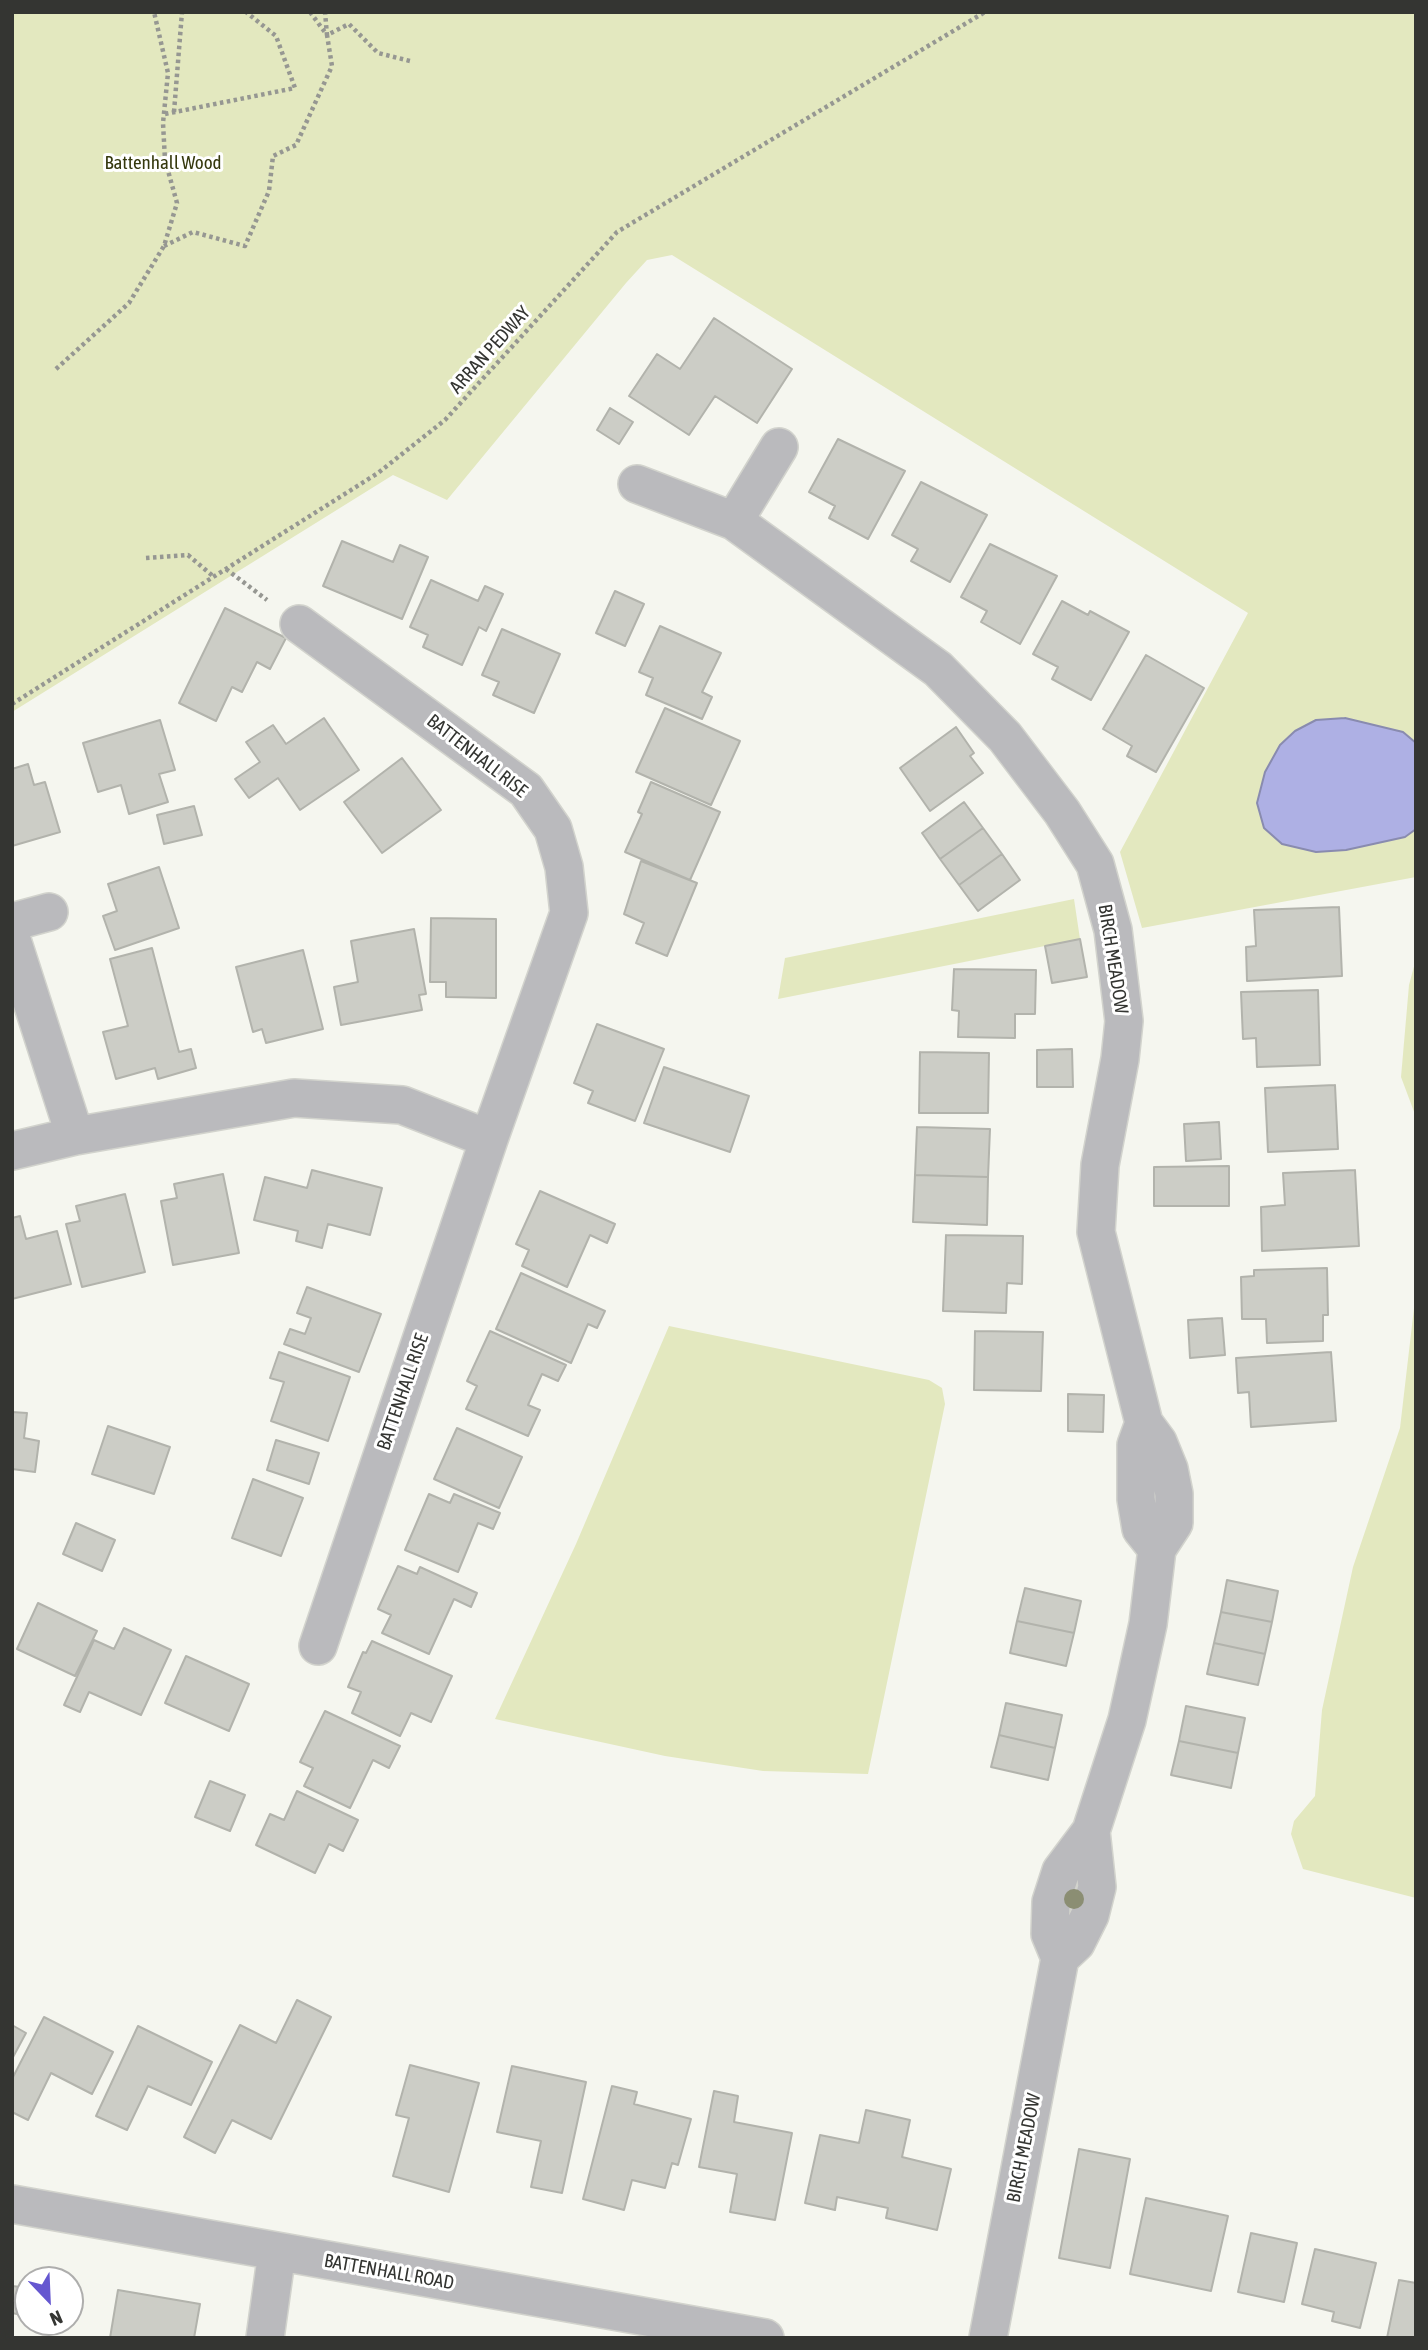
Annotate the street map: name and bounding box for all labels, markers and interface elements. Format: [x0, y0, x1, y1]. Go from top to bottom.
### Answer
park label: Battenhall Wood [104, 152, 222, 174]
street label: ARRAN PEDWAY [445, 302, 535, 398]
street label: BATTENHALL RISE [422, 710, 532, 802]
street label: BIRCH MEADOW [1093, 902, 1133, 1016]
street label: BATTENHALL RISE [372, 1331, 434, 1453]
street label: BIRCH MEADOW [1002, 2091, 1046, 2205]
street label: BATTENHALL ROAD [322, 2249, 456, 2295]
north arrow [14, 2266, 84, 2336]
text: N [47, 2306, 66, 2331]

